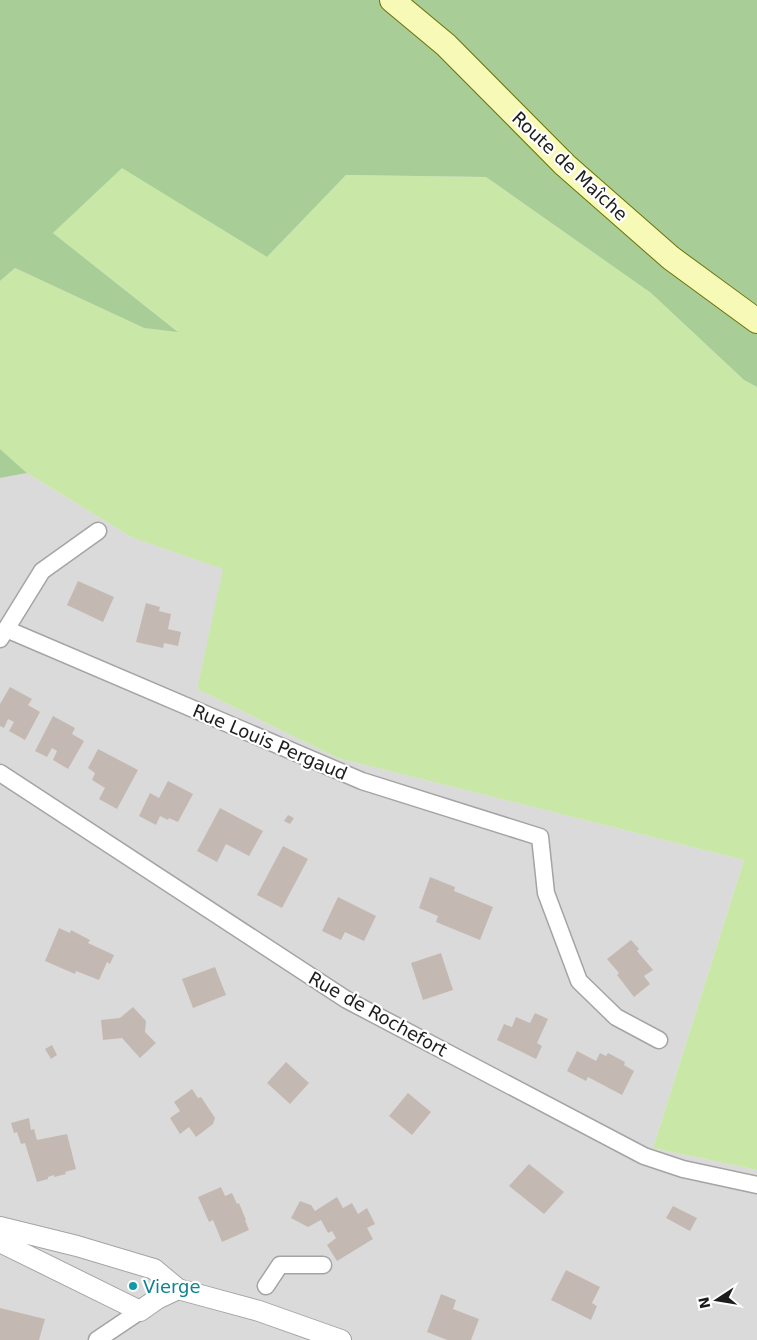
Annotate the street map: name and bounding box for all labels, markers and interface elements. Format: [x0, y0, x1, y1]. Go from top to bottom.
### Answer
street label: Route de Maîche [508, 107, 632, 225]
street label: Rue Louis Pergaud [190, 700, 350, 784]
street label: Rue de Rochefort [305, 967, 451, 1061]
north arrow [692, 1275, 742, 1325]
place label: Vierge [143, 1276, 201, 1297]
marker: Vierge [127, 1280, 139, 1292]
text: N [695, 1295, 713, 1310]

